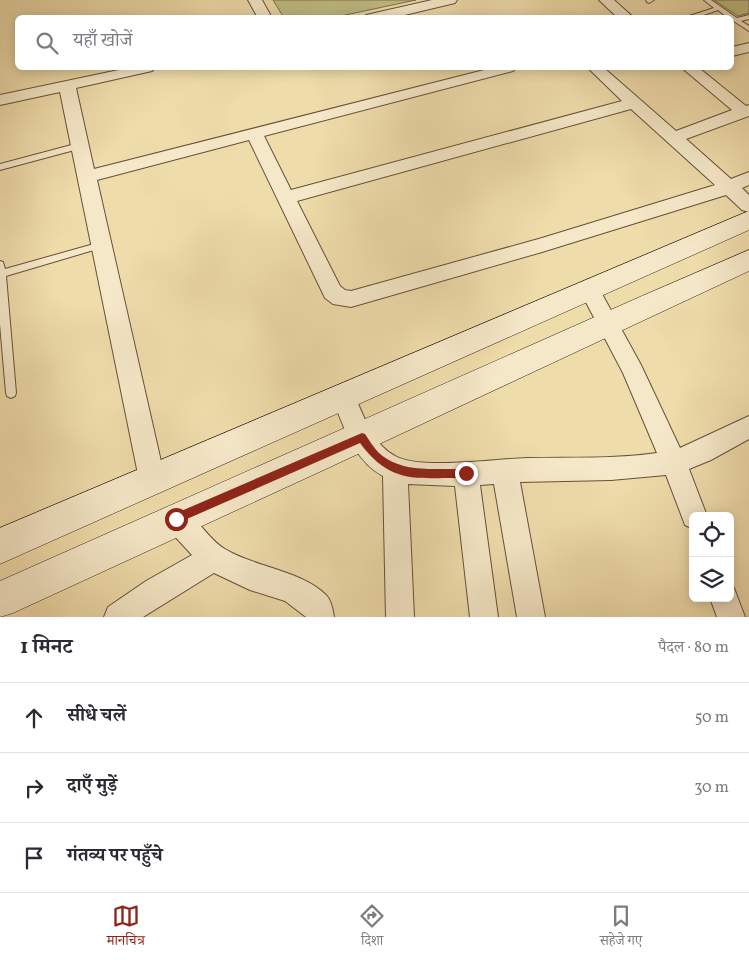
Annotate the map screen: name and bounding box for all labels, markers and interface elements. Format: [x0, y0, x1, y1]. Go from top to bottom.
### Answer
search box [15, 15, 734, 70]
text: यहाँ खोजें [73, 28, 132, 54]
icon: search [33, 29, 61, 57]
route end [455, 462, 478, 485]
route start [165, 508, 188, 531]
map controls [689, 512, 734, 602]
button: locate [689, 512, 734, 557]
button: layers [689, 557, 734, 602]
text: 1 मिनट [20, 633, 72, 662]
text: पैदल · 80 m [658, 637, 729, 659]
text: सीधे चलें [67, 703, 126, 729]
icon: ahead [20, 704, 48, 732]
text: 50 m [695, 707, 729, 729]
text: दाएँ मुड़ें [67, 773, 117, 799]
icon: right [20, 774, 48, 802]
text: 30 m [694, 777, 729, 799]
text: गंतव्य पर पहुँचे [67, 843, 162, 869]
icon: arrive [20, 844, 48, 872]
tab: मानचित्र [107, 902, 145, 954]
tab: दिशा [358, 902, 386, 954]
tab: सहेजे गए [600, 902, 642, 954]

